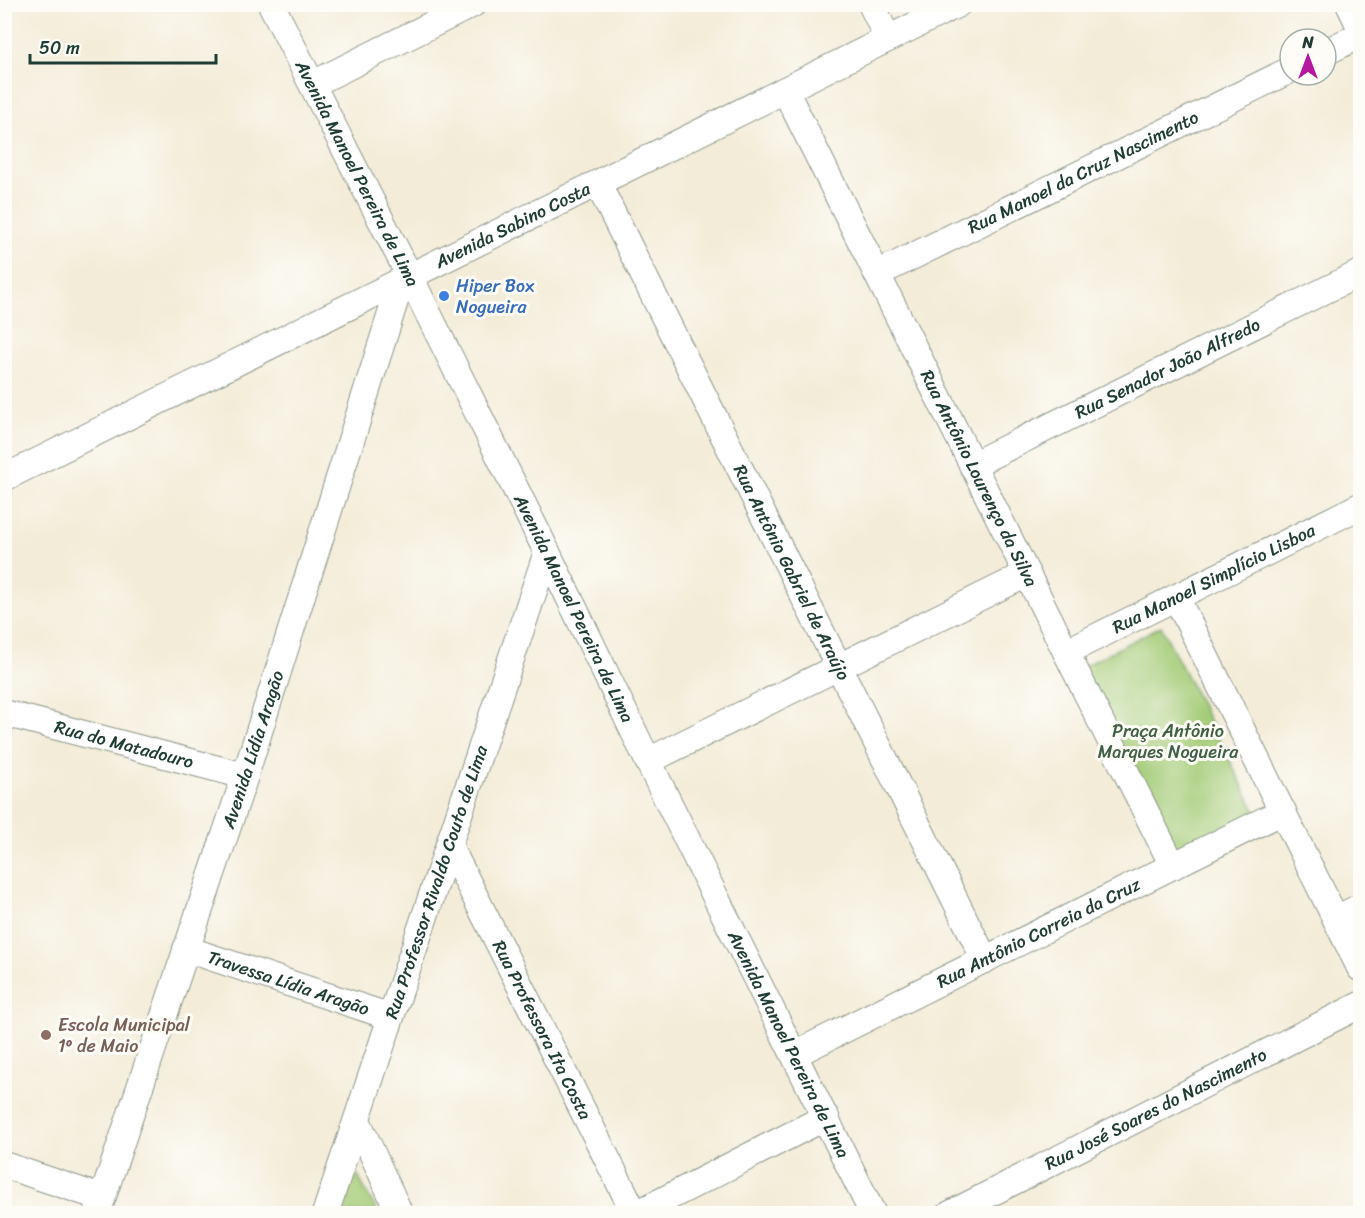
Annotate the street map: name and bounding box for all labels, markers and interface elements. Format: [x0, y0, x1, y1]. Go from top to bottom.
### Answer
scale bar [30, 27, 216, 65]
north arrow [1278, 27, 1338, 87]
text: N [1301, 28, 1314, 57]
text: 50 m [39, 32, 80, 64]
street label: Avenida Manoel Pereira de Lima [286, 53, 428, 292]
street label: Rua Manoel da Cruz Nascimento [962, 101, 1204, 243]
street label: Avenida Sabino Costa [428, 173, 597, 278]
place label: Hiper Box Nogueira [456, 270, 535, 323]
marker: Hiper Box Nogueira [437, 289, 451, 303]
street label: Rua Senador João Alfredo [1069, 309, 1266, 428]
street label: Rua Antônio Lourenço da Silva [911, 364, 1047, 592]
street label: Rua Antônio Gabriel de Araújo [724, 459, 859, 686]
street label: Avenida Manoel Pereira de Lima [504, 487, 643, 728]
street label: Rua Manoel Simplício Lisboa [1107, 514, 1322, 643]
street label: Avenida Lídia Aragão [212, 666, 293, 834]
street label: Rua do Matadouro [51, 711, 197, 778]
park label: Praça Antônio Marques Nogueira [1098, 715, 1239, 768]
street label: Rua Professor Rivaldo Couto de Lima [375, 740, 497, 1023]
street label: Rua Antônio Correia da Cruz [931, 868, 1146, 997]
street label: Avenida Manoel Pereira de Lima [718, 924, 859, 1164]
street label: Rua Professora Ita Costa [483, 934, 601, 1125]
street label: Travessa Lídia Aragão [203, 941, 374, 1025]
place label: Escola Municipal 1º de Maio [58, 1009, 191, 1062]
marker: Escola Municipal 1º de Maio [39, 1028, 53, 1042]
street label: Rua José Soares do Nascimento [1039, 1039, 1273, 1179]

